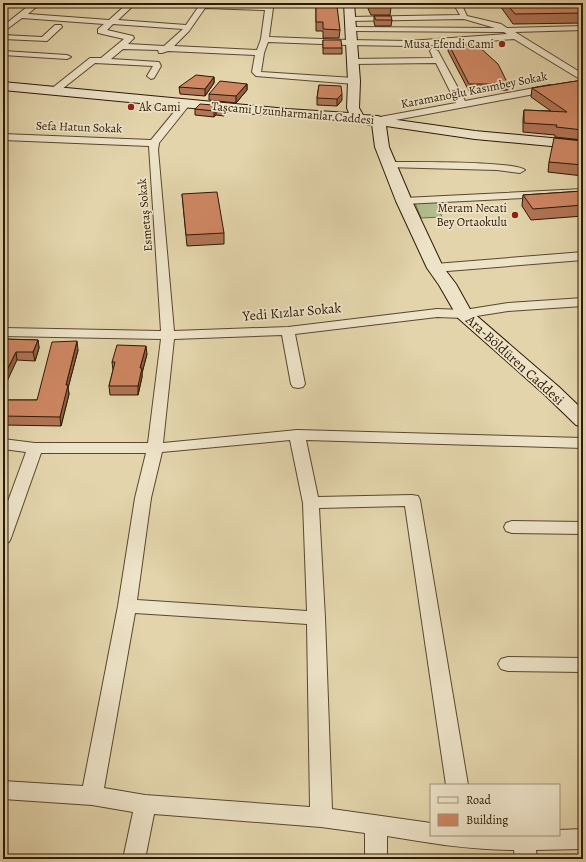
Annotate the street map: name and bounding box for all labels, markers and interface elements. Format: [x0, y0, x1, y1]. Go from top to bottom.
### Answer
place label: Musa Efendi Cami [404, 36, 494, 52]
marker: Musa Efendi Cami [497, 39, 507, 49]
street label: Karamanoğlu Kasımbey Sokak [399, 68, 549, 112]
street label: Taşcami Uzunharmanlar Caddesi [211, 98, 375, 128]
place label: Ak Cami [138, 99, 181, 115]
marker: Ak Cami [126, 102, 136, 112]
street label: Sefa Hatun Sokak [35, 117, 123, 137]
street label: Esmetaş Sokak [134, 178, 156, 252]
place label: Meram Necati Bey Ortaokulu [437, 200, 508, 230]
marker: Meram Necati Bey Ortaokulu [510, 210, 520, 220]
street label: Yedi Kızlar Sokak [241, 298, 342, 326]
street label: Ara-Böldüren Caddesi [461, 310, 568, 409]
legend [430, 784, 560, 836]
text: Road [466, 792, 492, 808]
text: Building [466, 812, 508, 828]

